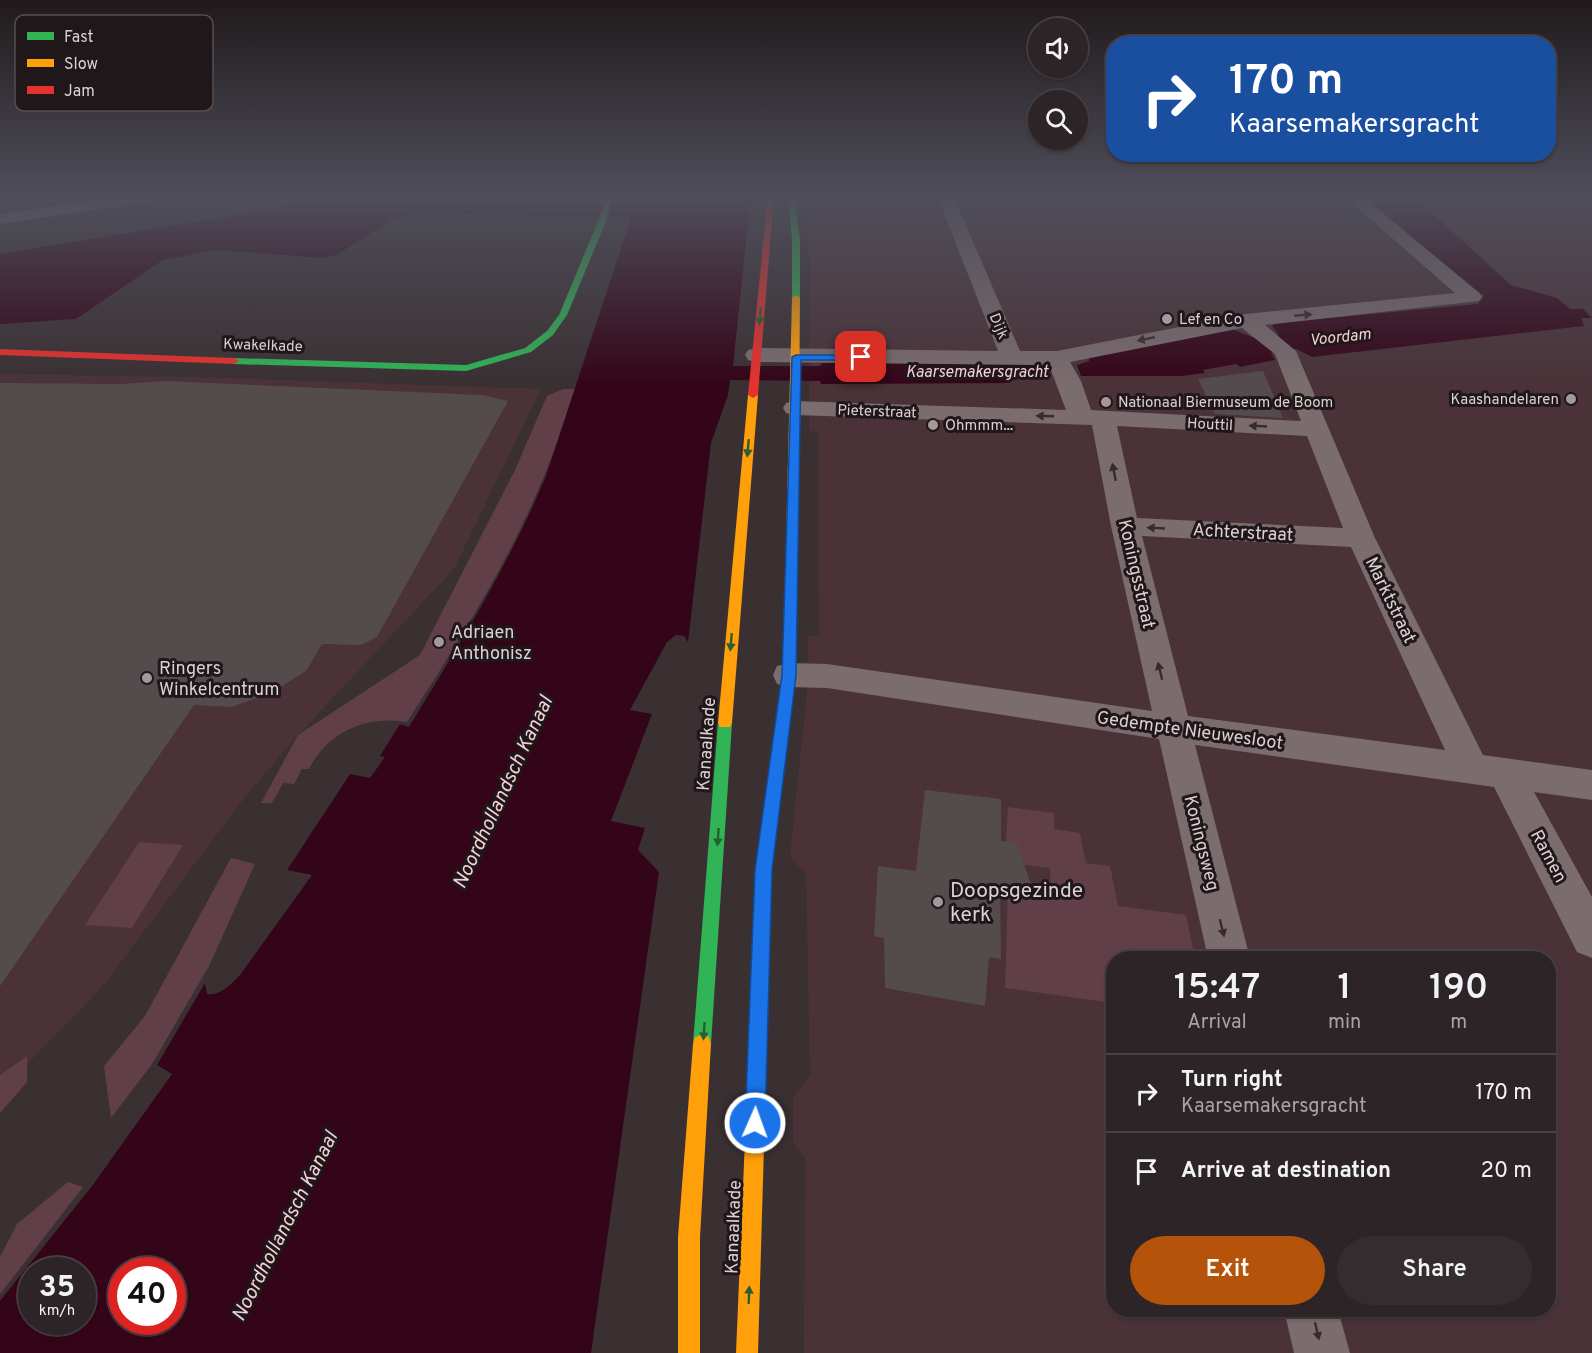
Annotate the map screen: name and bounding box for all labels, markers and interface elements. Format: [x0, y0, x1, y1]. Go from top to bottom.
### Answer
legend [15, 15, 213, 111]
map controls [1028, 18, 1088, 150]
button: sound [1028, 18, 1088, 78]
text: Fast [64, 28, 94, 48]
text: Slow [64, 55, 98, 75]
text: 170 m [1229, 56, 1343, 109]
icon: right [1130, 60, 1208, 138]
text: Jam [64, 82, 95, 102]
button: search [1028, 90, 1088, 150]
text: Kaarsemakersgracht [1229, 108, 1479, 142]
one-way arrow [755, 307, 764, 326]
one-way arrow [1294, 310, 1313, 320]
street label: Dijk [984, 311, 1012, 342]
place label: Lef en Co [1179, 311, 1242, 330]
marker: Lef en Co [1160, 312, 1174, 326]
water label: Voordam [1309, 325, 1372, 351]
pin [835, 331, 886, 382]
one-way arrow [1137, 335, 1156, 344]
street label: Kwakelkade [223, 336, 303, 357]
icon: arrive [844, 340, 877, 373]
water label: Kaarsemakersgracht [906, 363, 1050, 383]
place label: Kaashandelaren [1451, 391, 1559, 410]
marker: Kaashandelaren [1564, 392, 1578, 406]
place label: Nationaal Biermuseum de Boom [1118, 394, 1333, 413]
marker: Nationaal Biermuseum de Boom [1099, 395, 1113, 409]
street label: Pieterstraat [837, 402, 917, 423]
one-way arrow [1035, 412, 1054, 421]
street label: Houttil [1187, 415, 1233, 436]
place label: Ohmmm... [945, 417, 1013, 436]
marker: Ohmmm... [926, 418, 940, 432]
one-way arrow [1248, 422, 1267, 431]
one-way arrow [743, 439, 753, 458]
one-way arrow [1109, 462, 1118, 481]
street label: Koningsstraat [1112, 517, 1159, 631]
street label: Achterstraat [1192, 519, 1294, 548]
one-way arrow [1146, 523, 1165, 532]
street label: Marktstraat [1359, 554, 1420, 648]
place label: Adriaen Anthonisz [451, 622, 532, 666]
one-way arrow [726, 633, 736, 652]
marker: Adriaen Anthonisz [432, 635, 446, 649]
place label: Ringers Winkelcentrum [159, 658, 280, 702]
one-way arrow [1155, 662, 1165, 681]
marker: Ringers Winkelcentrum [140, 671, 154, 685]
water label: Noordhollandsch Kanaal [448, 692, 560, 893]
street label: Kanaalkade [693, 696, 722, 792]
street label: Gedempte Nieuwesloot [1095, 707, 1284, 756]
street label: Koningsweg [1178, 793, 1224, 894]
street label: Ramen [1524, 826, 1571, 887]
one-way arrow [713, 827, 722, 846]
place label: Doopsgezinde kerk [950, 878, 1083, 929]
marker: Doopsgezinde kerk [931, 895, 945, 909]
one-way arrow [1218, 919, 1227, 938]
text: 15:47 [1174, 966, 1260, 1012]
text: 1 [1338, 966, 1352, 1012]
text: 190 [1429, 966, 1488, 1012]
text: Arrival [1187, 1010, 1247, 1036]
text: min [1328, 1010, 1361, 1036]
text: m [1450, 1010, 1467, 1036]
one-way arrow [699, 1022, 709, 1041]
text: Turn right [1181, 1067, 1283, 1094]
icon: right [1130, 1077, 1163, 1110]
text: 170 m [1475, 1080, 1532, 1107]
position arrow [723, 1091, 787, 1155]
text: Kaarsemakersgracht [1181, 1094, 1366, 1120]
water label: Noordhollandsch Kanaal [227, 1127, 345, 1326]
icon: arrive [1130, 1155, 1163, 1188]
text: Arrive at destination [1181, 1158, 1391, 1185]
text: 20 m [1481, 1158, 1532, 1185]
street label: Kanaalkade [721, 1180, 748, 1274]
button: Exit [1130, 1236, 1325, 1305]
button: Share [1337, 1236, 1532, 1305]
speed limit sign: 40 [108, 1257, 186, 1335]
text: 35 [39, 1270, 75, 1307]
one-way arrow [744, 1285, 754, 1304]
text: km/h [39, 1302, 75, 1321]
one-way arrow [1312, 1322, 1322, 1340]

